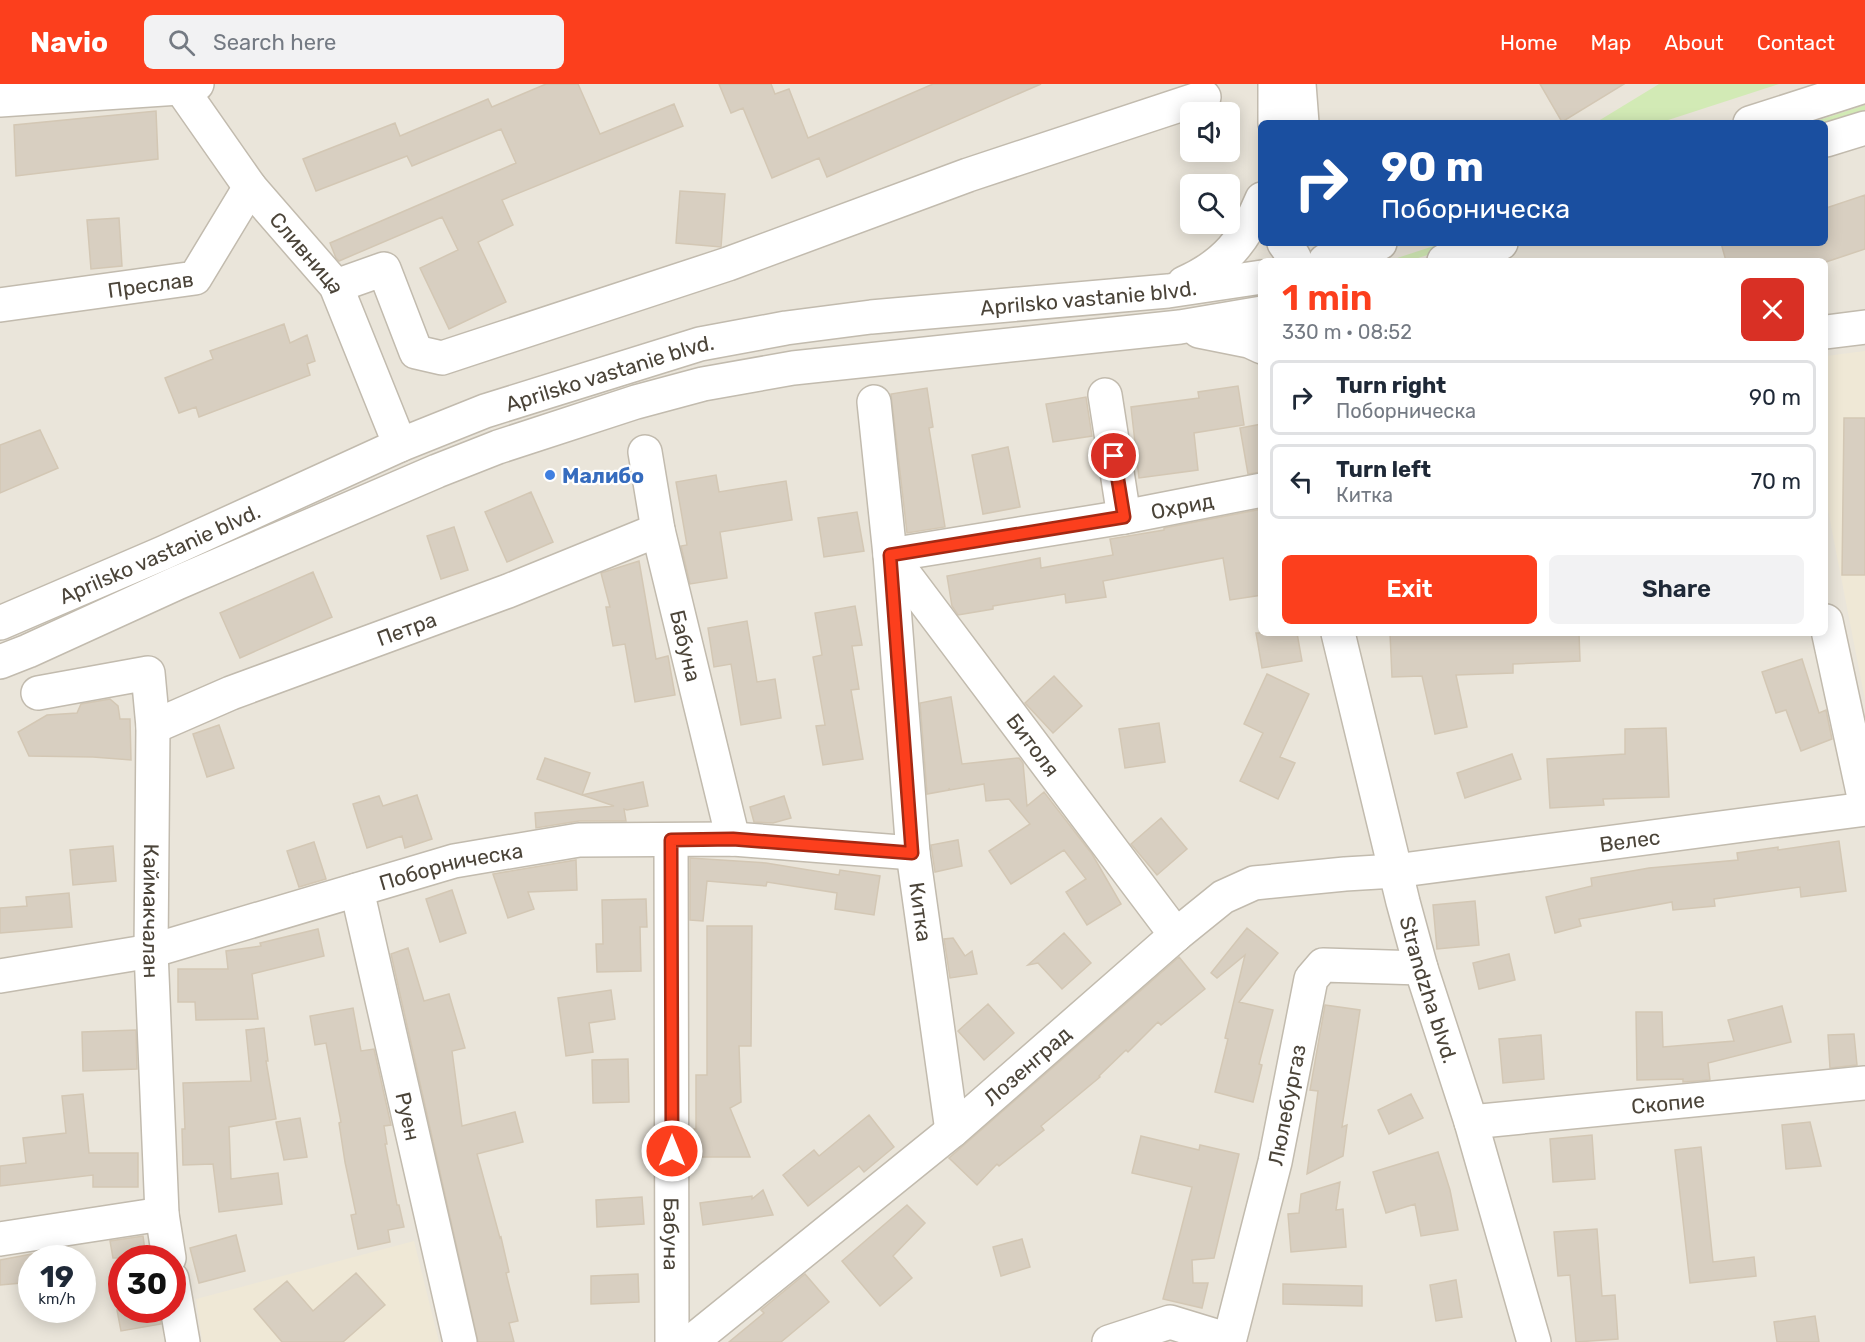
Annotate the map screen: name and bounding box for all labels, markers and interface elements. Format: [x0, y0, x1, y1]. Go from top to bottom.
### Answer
search box [144, 15, 564, 69]
text: Navio [30, 26, 108, 59]
icon: search [165, 26, 198, 59]
text: Search here [213, 29, 336, 56]
text: Home [1500, 30, 1557, 55]
text: Map [1590, 30, 1631, 55]
text: About [1664, 30, 1724, 55]
text: Contact [1757, 30, 1835, 55]
map controls [1180, 102, 1240, 234]
button: sound [1180, 102, 1240, 162]
text: 90 m [1381, 142, 1484, 192]
icon: right [1282, 144, 1360, 222]
button: search [1180, 174, 1240, 234]
text: Поборническа [1381, 193, 1570, 225]
street label: Сливница [265, 207, 350, 297]
street label: Преслав [106, 266, 195, 302]
street label: Aprilsko vastanie blvd. [979, 274, 1198, 320]
text: 1 min [1282, 276, 1373, 319]
button: close [1741, 278, 1804, 341]
text: 330 m · 08:52 [1282, 320, 1412, 344]
street label: Aprilsko vastanie blvd. [502, 329, 716, 416]
text: Turn right [1336, 372, 1446, 399]
icon: right [1285, 381, 1318, 414]
text: 90 m [1749, 384, 1801, 411]
text: Поборническа [1336, 399, 1476, 423]
pin [1088, 430, 1139, 481]
icon: arrive [1097, 439, 1130, 472]
text: Turn left [1336, 456, 1431, 483]
place label: Малибо [562, 463, 644, 488]
icon: left [1285, 465, 1318, 498]
marker: Малибо [543, 468, 557, 482]
text: 70 m [1751, 468, 1801, 495]
text: Китка [1336, 483, 1393, 507]
street label: Охрид [1149, 487, 1216, 524]
street label: Aprilsko vastanie blvd. [55, 498, 264, 609]
button: Exit [1282, 555, 1537, 624]
button: Share [1549, 555, 1804, 624]
street label: Петра [373, 606, 440, 651]
street label: Бабуна [665, 607, 707, 684]
street label: Битоля [1001, 709, 1065, 781]
street label: Велес [1598, 824, 1662, 856]
street label: Поборническа [376, 837, 525, 895]
street label: Каймакчалан [138, 843, 165, 979]
street label: Китка [905, 880, 938, 943]
street label: Strandzha blvd. [1395, 913, 1464, 1066]
street label: Лозенград [978, 1021, 1076, 1111]
street label: Люлебургаз [1262, 1042, 1310, 1168]
street label: Скопие [1630, 1086, 1706, 1119]
street label: Руен [391, 1089, 426, 1143]
position arrow [640, 1119, 704, 1183]
street label: Бабуна [659, 1197, 684, 1271]
speed limit sign: 30 [108, 1245, 186, 1323]
text: 19 [40, 1259, 74, 1295]
text: km/h [38, 1290, 76, 1308]

